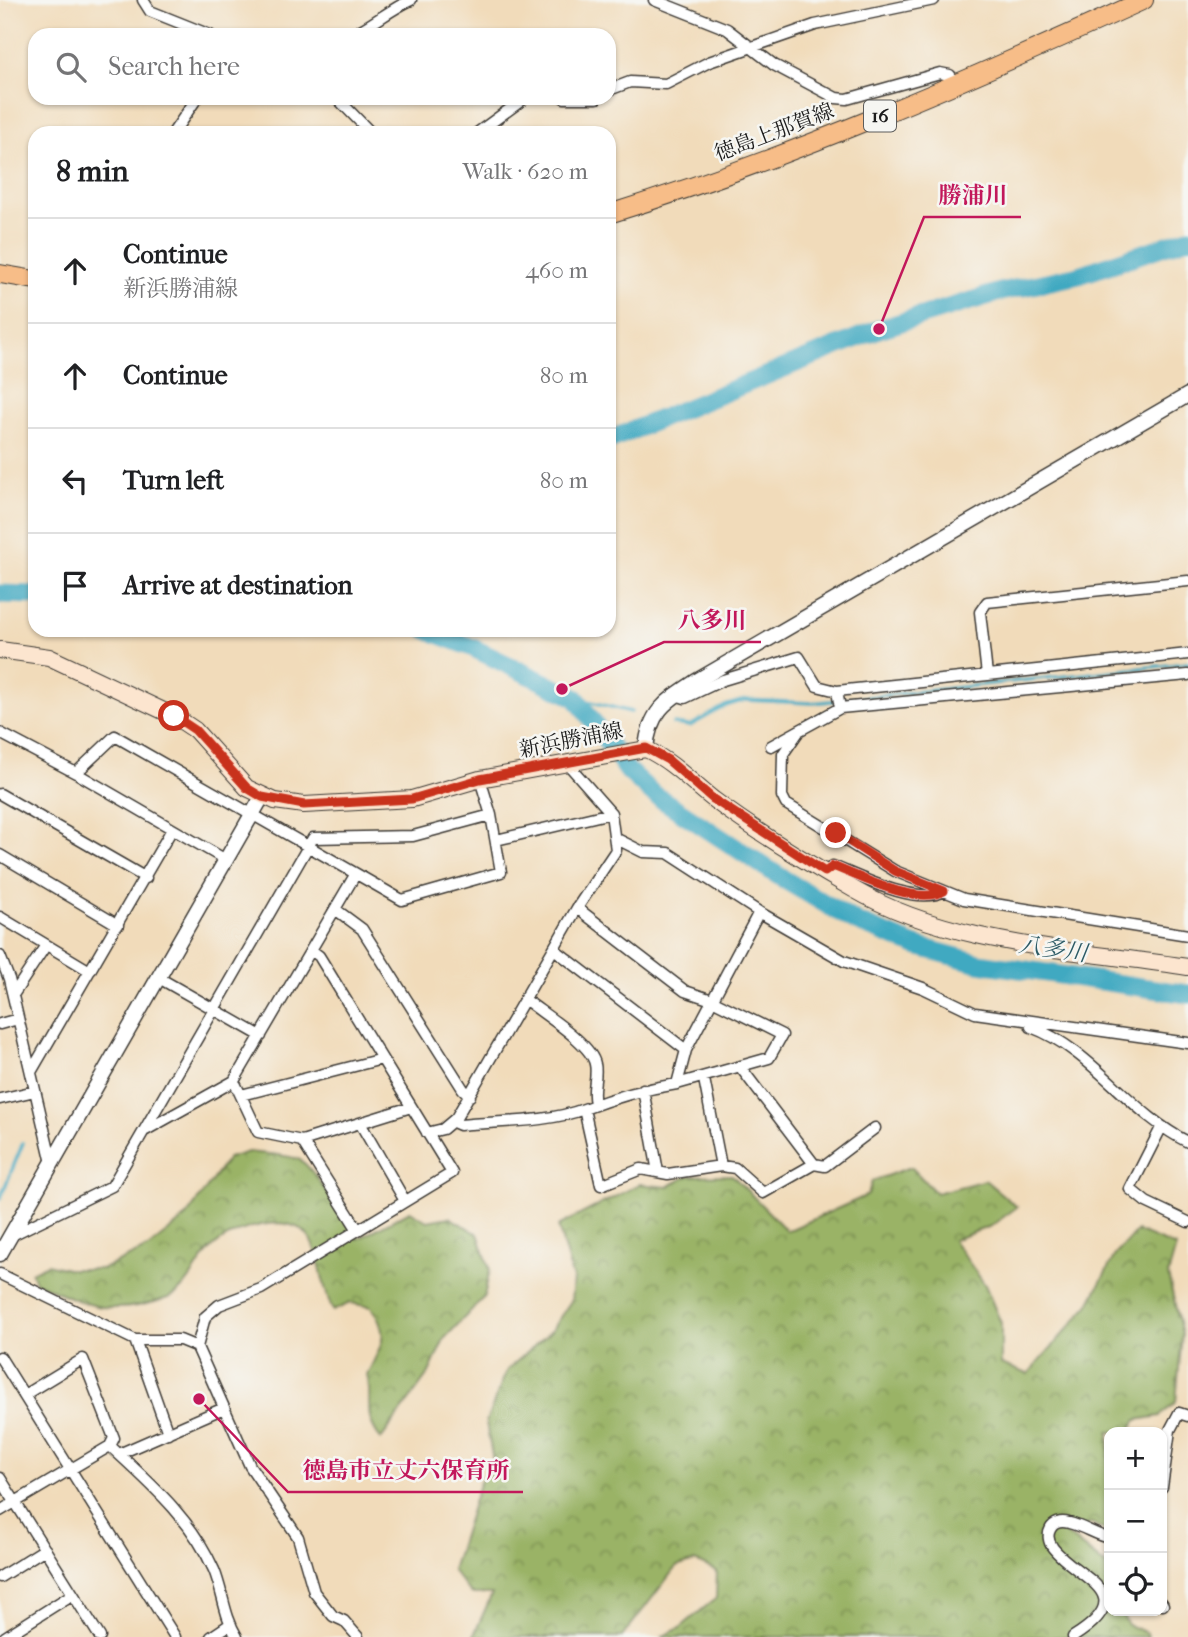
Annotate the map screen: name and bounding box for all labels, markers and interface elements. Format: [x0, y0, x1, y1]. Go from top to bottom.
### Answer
search box [28, 28, 616, 105]
icon: search [52, 48, 90, 86]
text: Search here [108, 51, 240, 82]
street label: 徳島上那賀線 [711, 98, 837, 166]
road number: 16 [864, 100, 896, 132]
text: 8 min [56, 154, 129, 189]
text: Walk · 620 m [463, 158, 588, 185]
callout: 勝浦川 [924, 173, 1021, 217]
text: 勝浦川 [939, 182, 1008, 209]
text: Continue [123, 239, 228, 270]
icon: ahead [56, 252, 94, 290]
text: 460 m [525, 257, 588, 284]
text: 新浜勝浦線 [123, 275, 238, 302]
icon: ahead [56, 357, 94, 395]
text: Continue [123, 360, 228, 391]
text: 80 m [540, 362, 588, 389]
icon: left [56, 462, 94, 500]
text: Turn left [123, 465, 224, 496]
text: 80 m [540, 467, 588, 494]
icon: arrive [56, 567, 94, 605]
text: Arrive at destination [123, 570, 353, 601]
callout: 八多川 [664, 598, 761, 642]
text: 八多川 [678, 607, 747, 634]
route start [158, 700, 189, 731]
street label: 新浜勝浦線 [517, 718, 625, 762]
route end [820, 817, 851, 848]
water label: 八多川 [1017, 931, 1092, 968]
map controls [1104, 1427, 1167, 1616]
button: + [1104, 1427, 1167, 1490]
callout: 徳島市立丈六保育所 [288, 1448, 523, 1492]
text: 徳島市立丈六保育所 [303, 1457, 510, 1484]
button: − [1104, 1490, 1167, 1553]
button: locate [1104, 1553, 1167, 1616]

